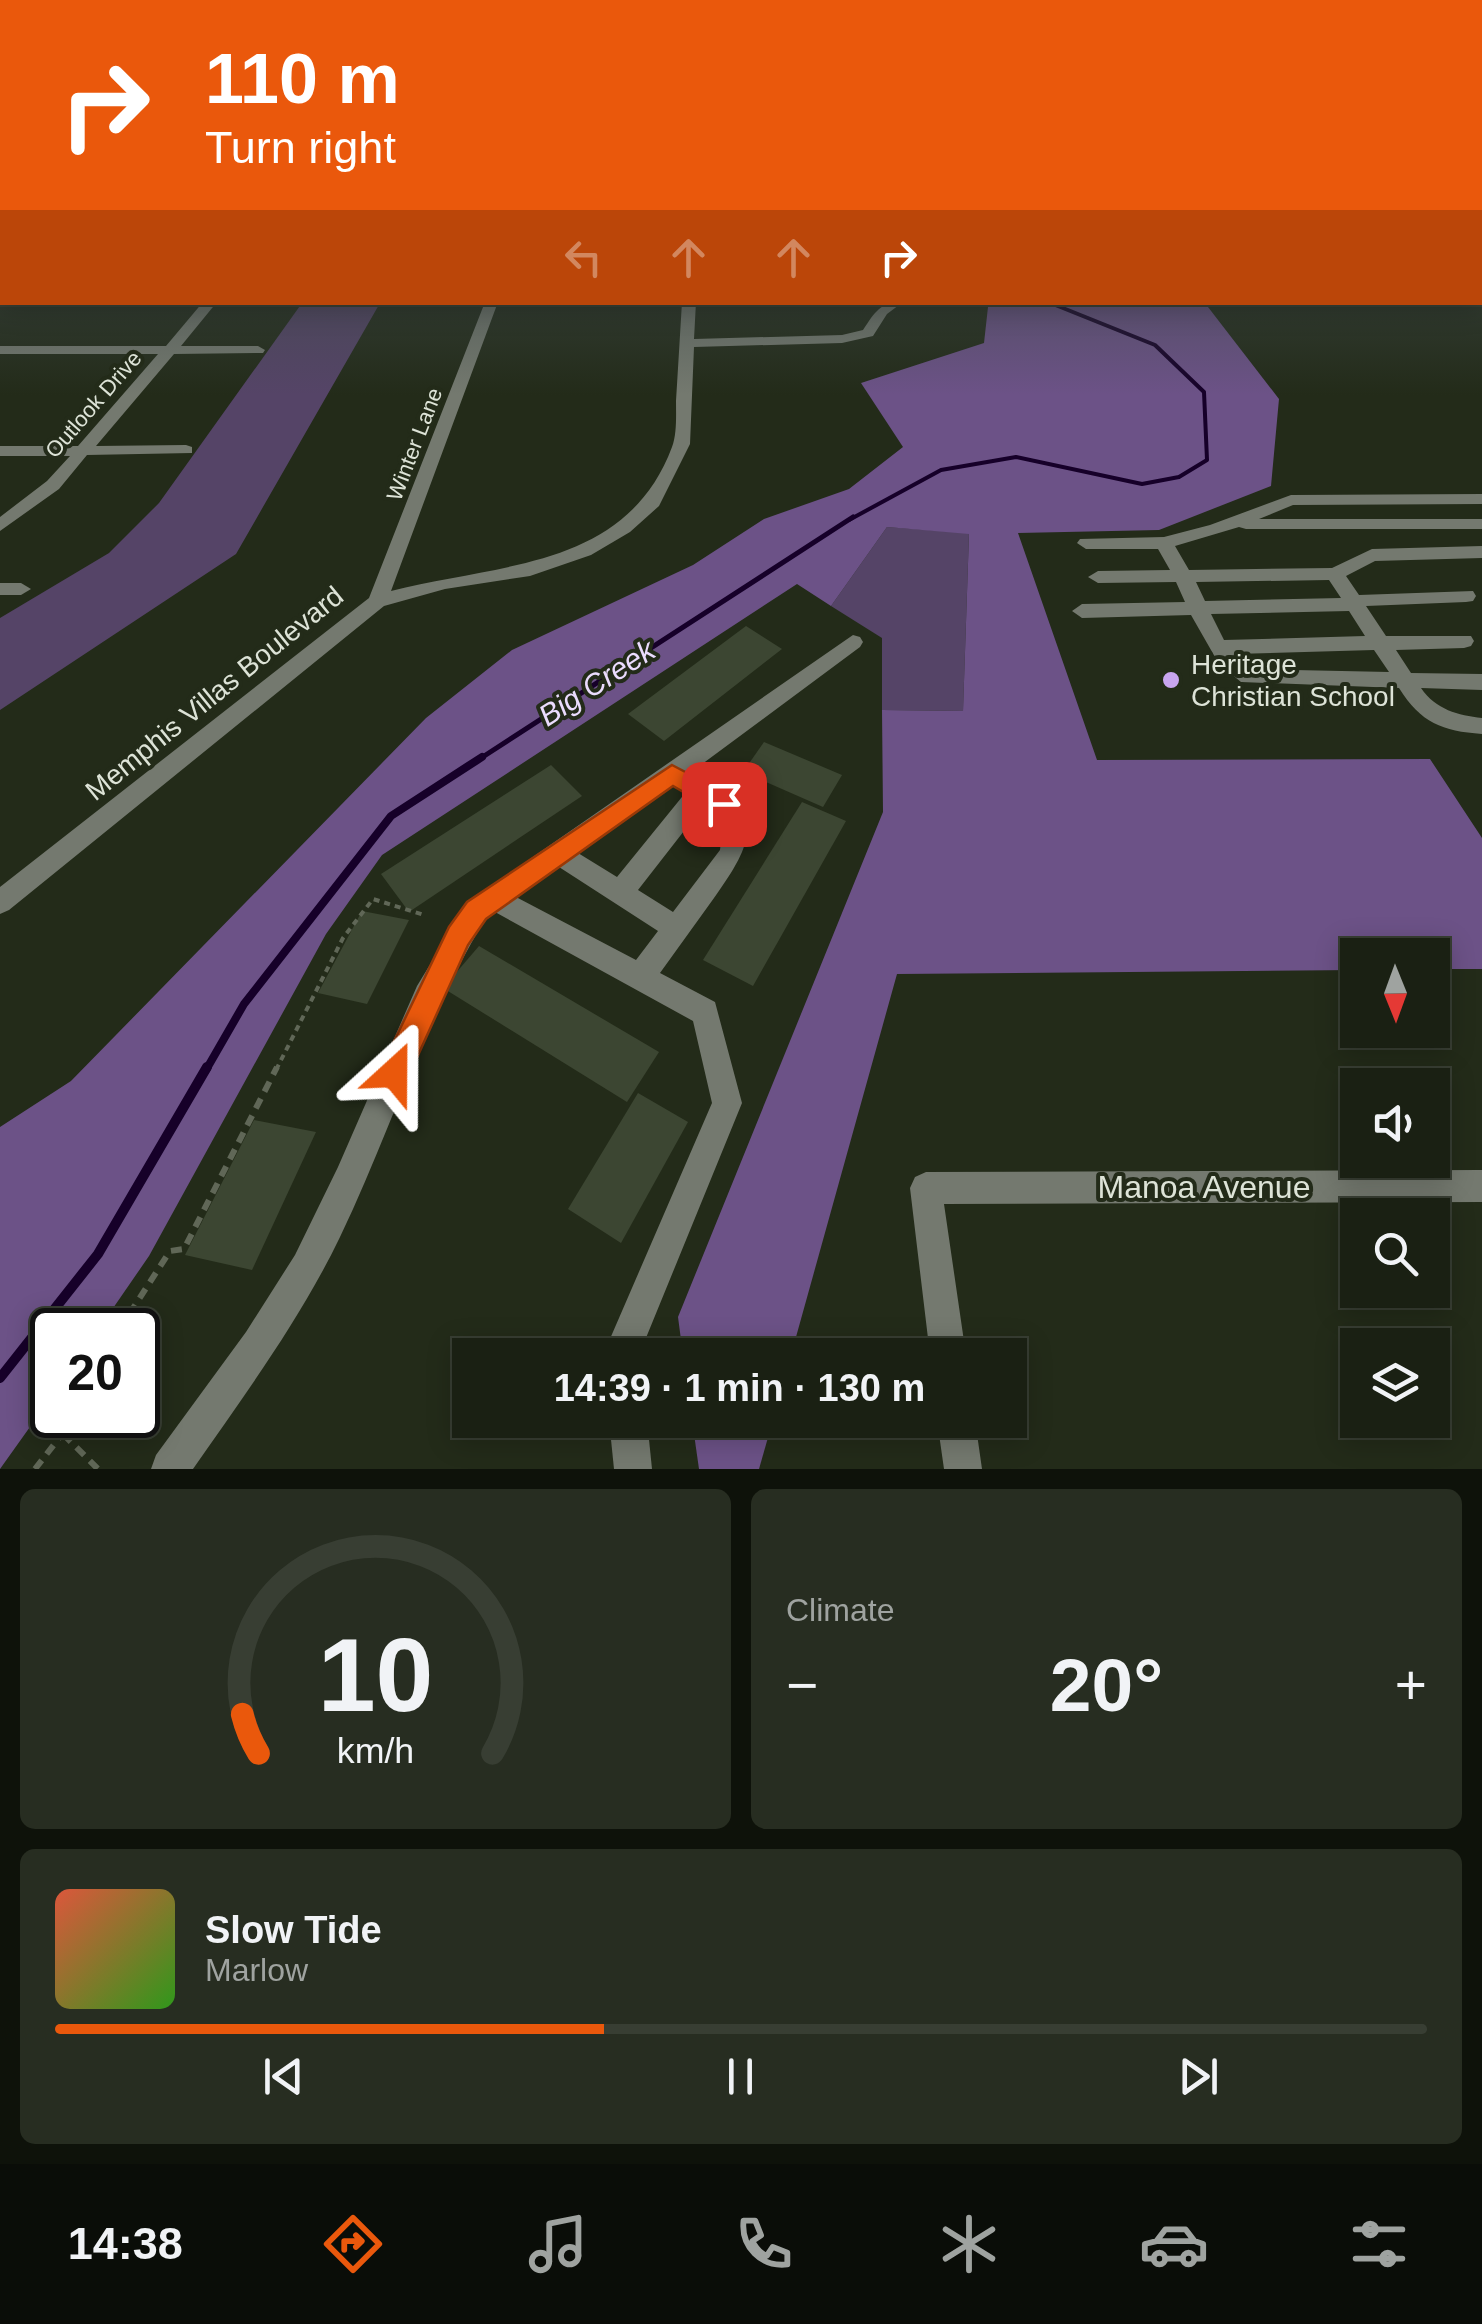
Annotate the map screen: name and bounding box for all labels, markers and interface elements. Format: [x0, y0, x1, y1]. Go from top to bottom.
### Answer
icon: right [40, 40, 170, 170]
text: 110 m [205, 40, 400, 118]
text: Turn right [205, 122, 396, 173]
icon: left [556, 230, 611, 285]
icon: ahead [661, 230, 716, 285]
icon: ahead [766, 230, 821, 285]
icon: right [871, 230, 926, 285]
street label: Outlook Drive [40, 346, 147, 463]
street label: Winter Lane [382, 384, 447, 504]
street label: Memphis Villas Boulevard [80, 580, 349, 807]
water label: Big Creek [533, 632, 663, 732]
place label: Heritage Christian School [1191, 649, 1395, 712]
marker: Heritage Christian School [1160, 669, 1182, 691]
pin [682, 762, 767, 847]
icon: arrive [697, 777, 752, 832]
north arrow [1340, 938, 1450, 1048]
map controls [1340, 938, 1450, 1438]
position arrow [342, 1021, 446, 1125]
button: sound [1340, 1068, 1450, 1178]
street label: Manoa Avenue [1098, 1169, 1310, 1205]
button: search [1340, 1198, 1450, 1308]
speed limit sign: 20 [30, 1308, 160, 1438]
button: layers [1340, 1328, 1450, 1438]
text: 14:39 · 1 min · 130 m [554, 1367, 925, 1409]
text: Climate [786, 1592, 894, 1628]
text: 10 [318, 1617, 433, 1733]
text: 20° [1050, 1643, 1163, 1727]
text: − [786, 1654, 818, 1716]
text: + [1395, 1654, 1427, 1716]
text: km/h [337, 1731, 414, 1771]
text: Slow Tide [205, 1909, 382, 1951]
text: Marlow [205, 1952, 308, 1988]
icon: previous [256, 2049, 311, 2104]
icon: pause [713, 2049, 768, 2104]
icon: next [1171, 2049, 1226, 2104]
icon: directions [318, 2209, 388, 2279]
icon: music [523, 2209, 593, 2279]
icon: phone [729, 2209, 799, 2279]
icon: climate [934, 2209, 1004, 2279]
icon: car [1139, 2209, 1209, 2279]
icon: filters [1344, 2209, 1414, 2279]
text: 14:38 [68, 2218, 183, 2269]

